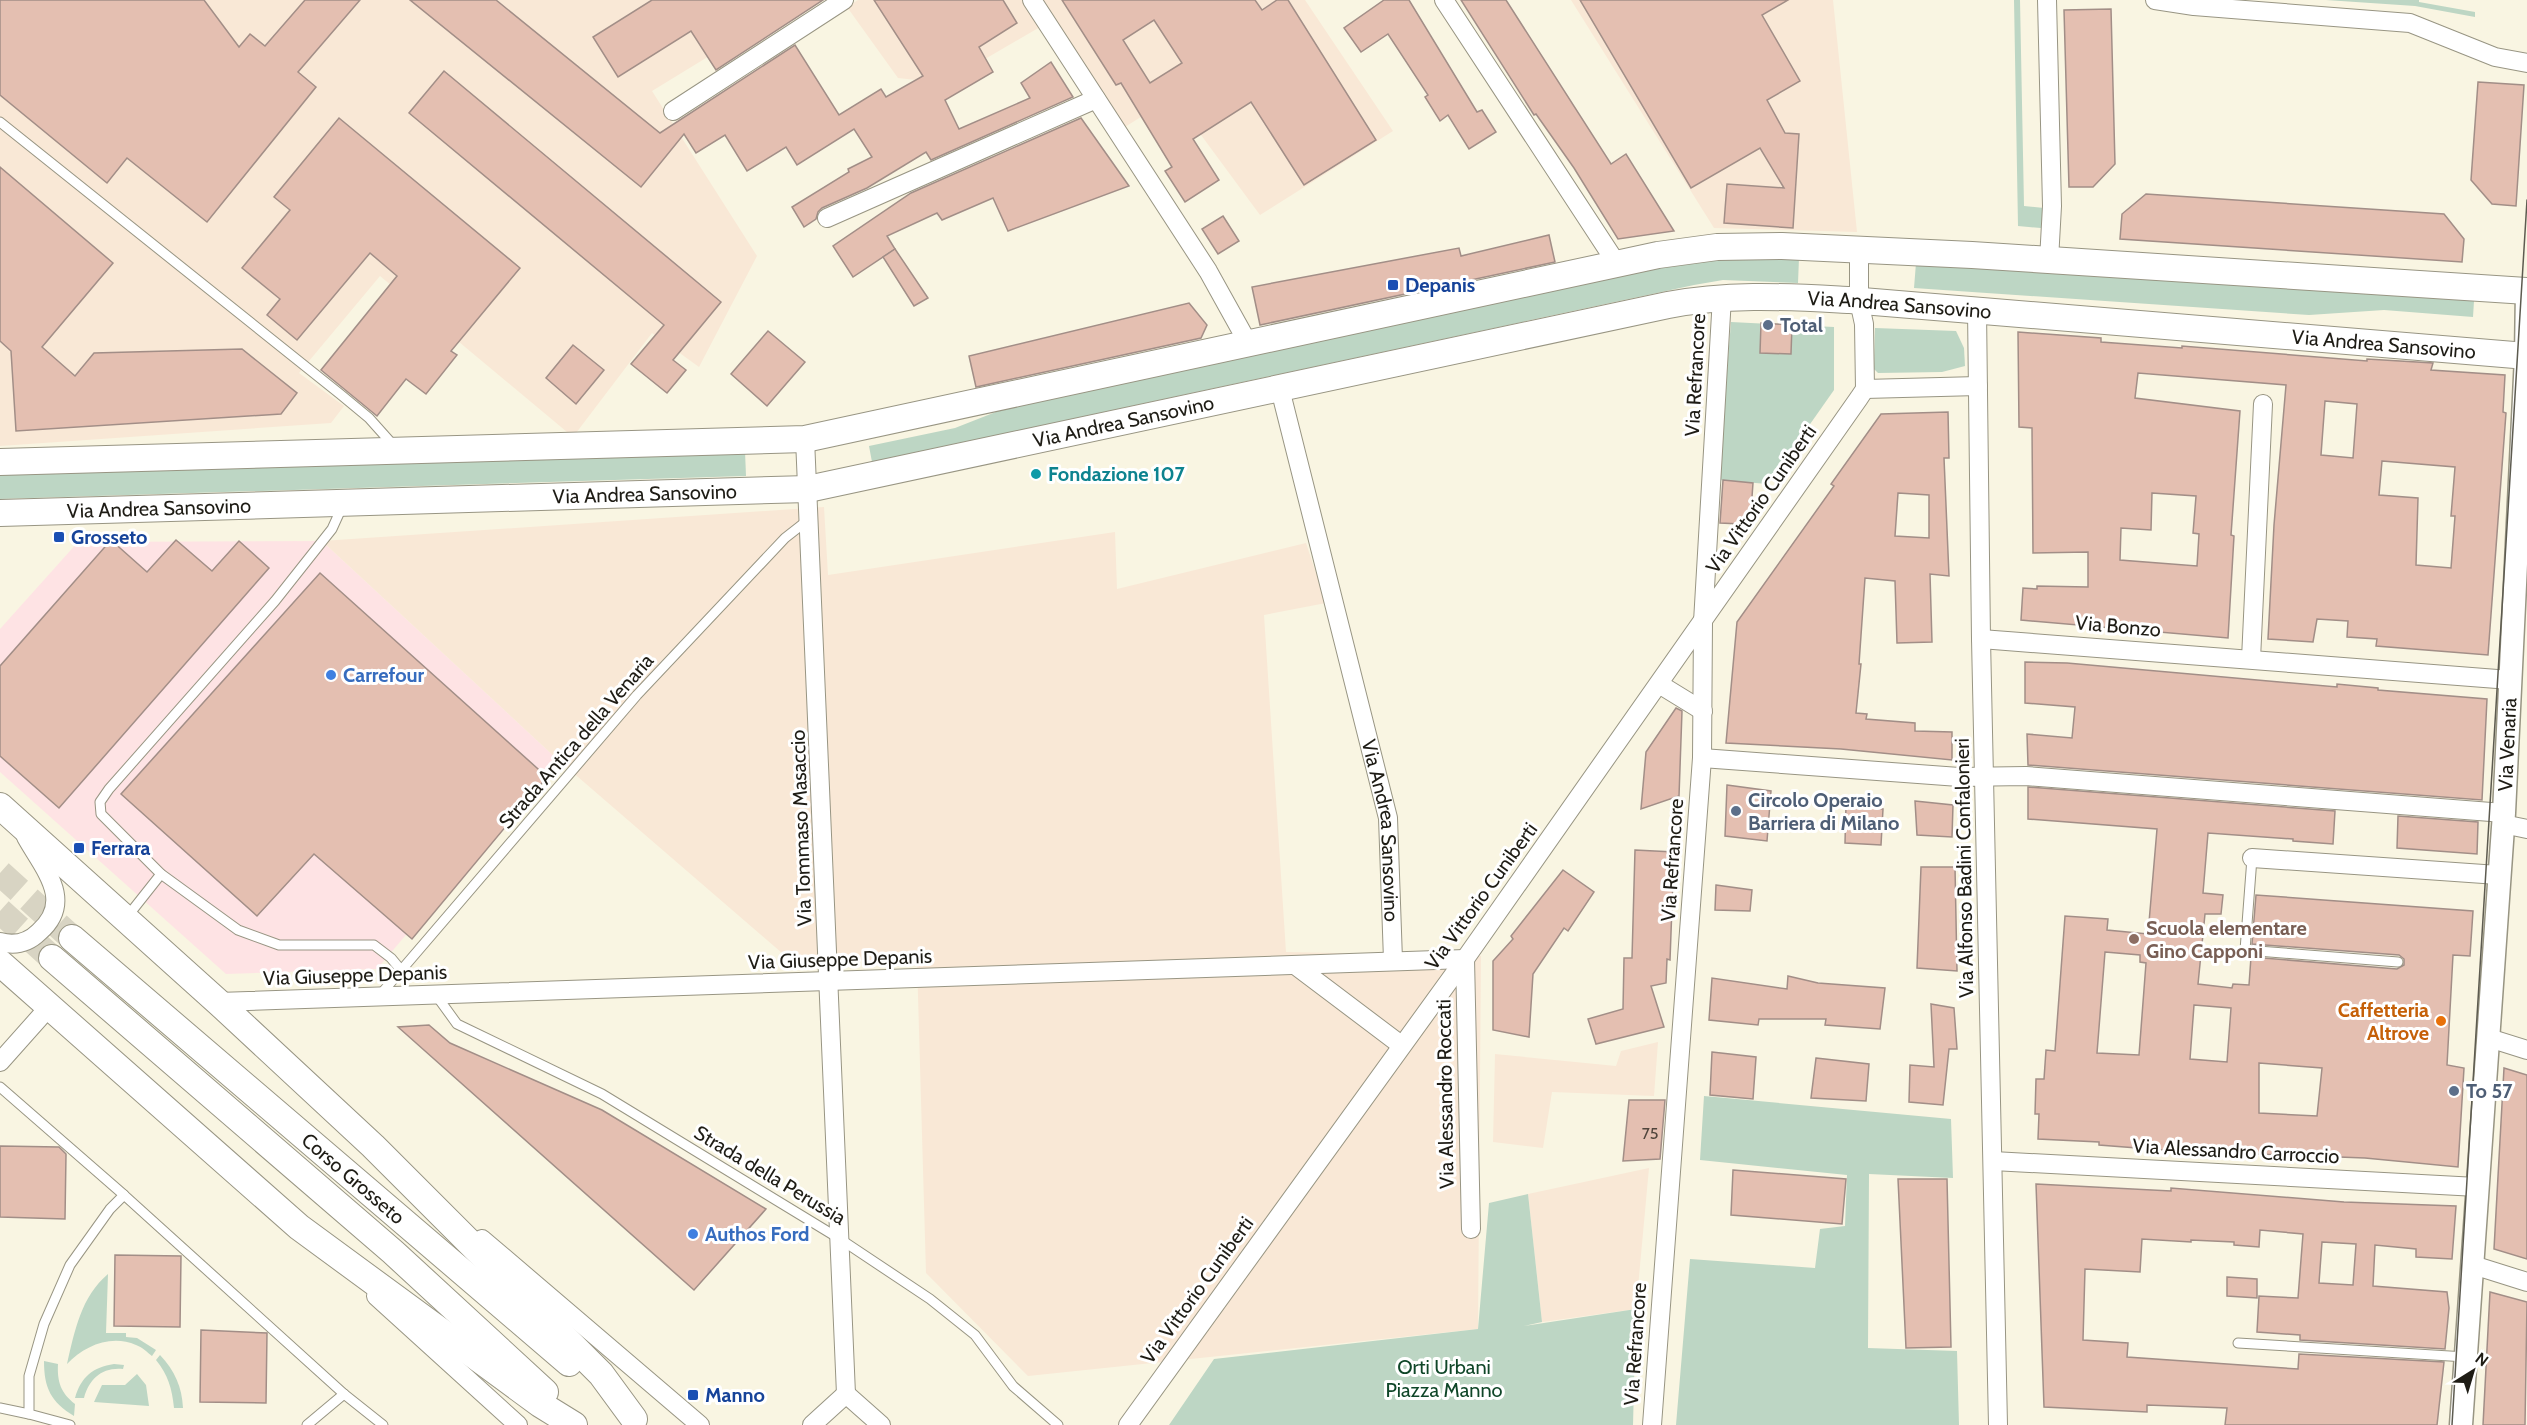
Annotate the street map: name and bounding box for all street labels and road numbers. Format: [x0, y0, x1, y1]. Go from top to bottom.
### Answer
street label: Via Andrea Sansovino [1807, 286, 1992, 324]
street label: Via Refrancore [1680, 313, 1710, 437]
street label: Via Andrea Sansovino [2291, 325, 2477, 364]
street label: Via Andrea Sansovino [1031, 390, 1216, 453]
street label: Via Vittorio Cuniberti [1701, 420, 1821, 578]
street label: Via Andrea Sansovino [552, 479, 737, 509]
street label: Via Andrea Sansovino [66, 494, 251, 523]
street label: Via Bonzo [2074, 610, 2162, 642]
street label: Strada Antica della Venaria [494, 648, 659, 833]
street label: Via Venaria [2493, 697, 2522, 792]
street label: Via Tommaso Masaccio [786, 729, 816, 927]
street label: Via Andrea Sansovino [1357, 737, 1404, 922]
street label: Via Alfonso Badini Confalonieri [1950, 738, 1978, 998]
street label: Via Refrancore [1656, 798, 1688, 922]
street label: Via Vittorio Cuniberti [1420, 818, 1542, 974]
street label: Via Giuseppe Depanis [748, 944, 932, 974]
street label: Via Giuseppe Depanis [263, 960, 447, 990]
street label: Via Alessandro Roccati [1431, 999, 1459, 1189]
street label: Strada della Perussia [690, 1120, 850, 1230]
street label: Corso Grosseto [297, 1128, 410, 1229]
street label: Via Alessandro Carroccio [2132, 1134, 2340, 1168]
street label: Via Vittorio Cuniberti [1136, 1212, 1258, 1368]
street label: Via Refrancore [1619, 1282, 1651, 1406]

